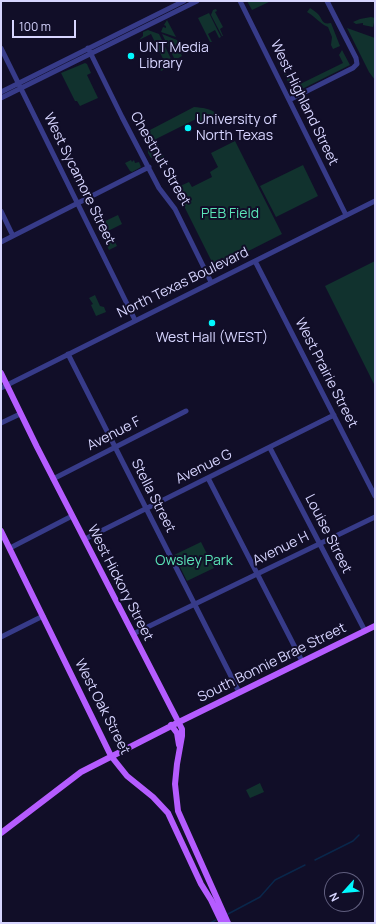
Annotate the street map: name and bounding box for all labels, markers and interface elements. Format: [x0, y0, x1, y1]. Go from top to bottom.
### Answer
scale bar [14, 12, 78, 38]
text: 100 m [19, 18, 51, 35]
street label: West Highland Street [266, 38, 342, 168]
place label: UNT Media Library [139, 40, 209, 72]
marker: UNT Media Library [126, 51, 136, 61]
street label: Chestnut Street [126, 109, 194, 209]
street label: West Sycamore Street [40, 110, 118, 248]
place label: University of North Texas [196, 112, 277, 144]
marker: University of North Texas [183, 123, 193, 133]
park label: PEB Field [201, 206, 259, 222]
street label: North Texas Boulevard [115, 244, 251, 322]
street label: West Prairie Street [291, 315, 361, 431]
marker: West Hall (WEST) [207, 318, 217, 328]
place label: West Hall (WEST) [156, 330, 268, 346]
street label: Avenue F [84, 413, 144, 455]
street label: Avenue G [173, 446, 235, 488]
street label: Stella Street [127, 456, 179, 536]
street label: Louise Street [301, 492, 355, 576]
street label: West Hickory Street [83, 522, 157, 644]
street label: Avenue H [250, 528, 312, 570]
park label: Owsley Park [155, 553, 233, 569]
street label: South Bonnie Brae Street [195, 620, 349, 706]
street label: West Oak Street [71, 656, 133, 758]
north arrow [324, 872, 364, 912]
text: N [325, 890, 342, 904]

